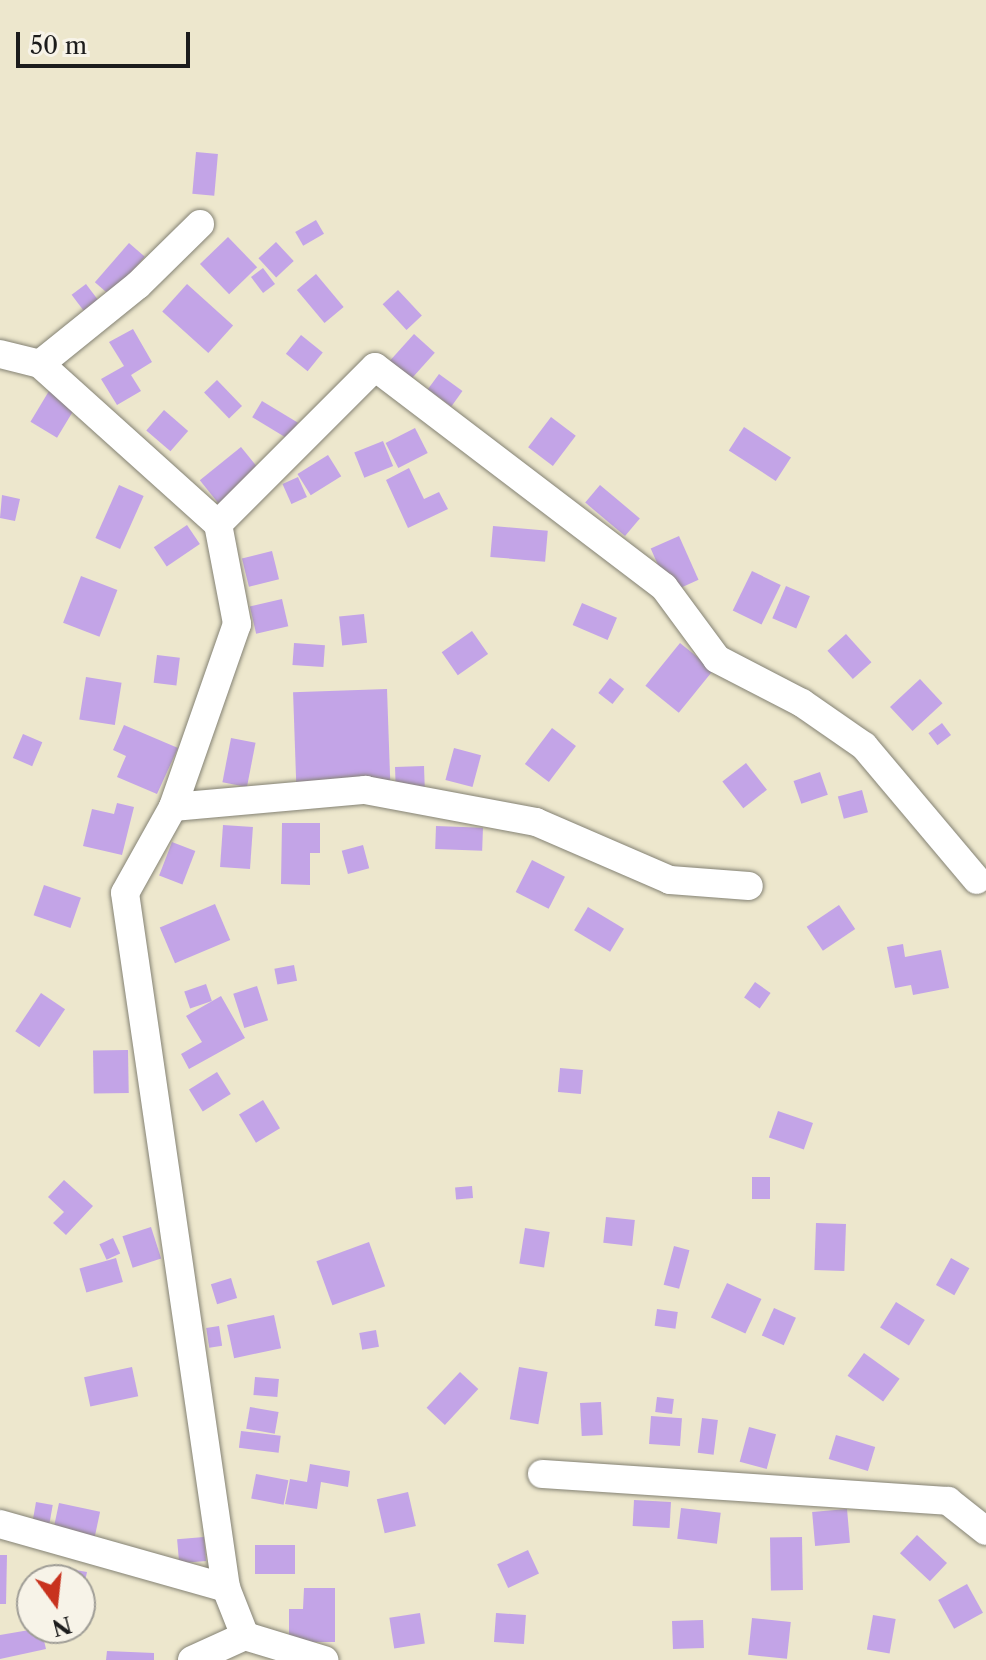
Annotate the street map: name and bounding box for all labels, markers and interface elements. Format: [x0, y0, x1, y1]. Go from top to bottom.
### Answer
scale bar [20, 16, 194, 66]
text: 50 m [30, 31, 87, 60]
north arrow [16, 1564, 96, 1644]
text: N [49, 1610, 75, 1641]

